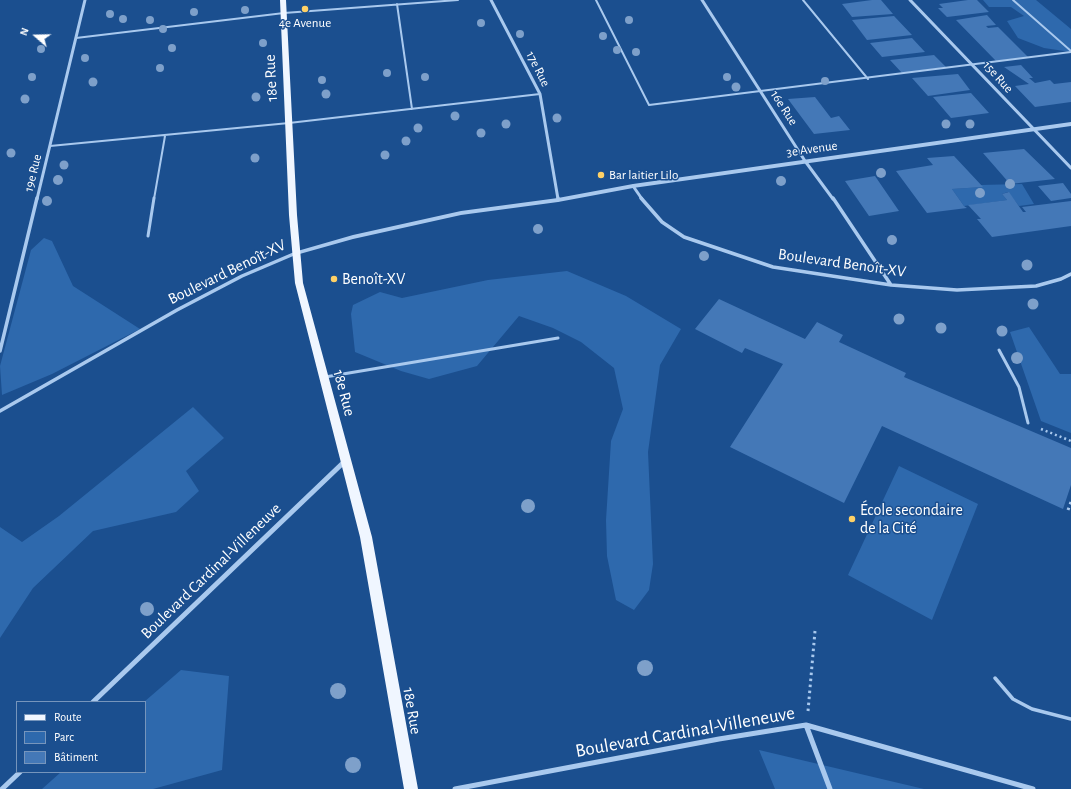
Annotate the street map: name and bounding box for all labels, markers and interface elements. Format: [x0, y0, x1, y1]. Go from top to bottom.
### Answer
marker: 4e Avenue [300, 4, 310, 14]
place label: 4e Avenue [279, 15, 331, 31]
north arrow [16, 16, 56, 56]
text: N [18, 26, 31, 37]
street label: 17e Rue [523, 49, 553, 89]
street label: 18e Rue [260, 54, 282, 102]
street label: 15e Rue [980, 58, 1016, 96]
street label: 16e Rue [767, 88, 801, 128]
street label: 3e Avenue [785, 138, 839, 160]
street label: 19e Rue [21, 153, 45, 193]
place label: Bar laitier Lilo [609, 167, 678, 183]
marker: Bar laitier Lilo [596, 170, 606, 180]
street label: Boulevard Benoît-XV [165, 235, 289, 309]
street label: Boulevard Benoît-XV [777, 245, 907, 281]
place label: Benoît-XV [342, 269, 405, 289]
marker: Benoît-XV [329, 274, 339, 284]
street label: 18e Rue [329, 368, 359, 418]
street label: Boulevard Cardinal-Villeneuve [137, 499, 285, 643]
place label: École secondaire de la Cité [860, 500, 963, 538]
marker: École secondaire de la Cité [847, 514, 857, 524]
street label: 18e Rue [398, 686, 426, 736]
legend [16, 701, 146, 773]
street label: Boulevard Cardinal-Villeneuve [573, 701, 797, 763]
text: Route [54, 711, 81, 723]
text: Parc [54, 731, 74, 743]
text: Bâtiment [54, 751, 98, 763]

